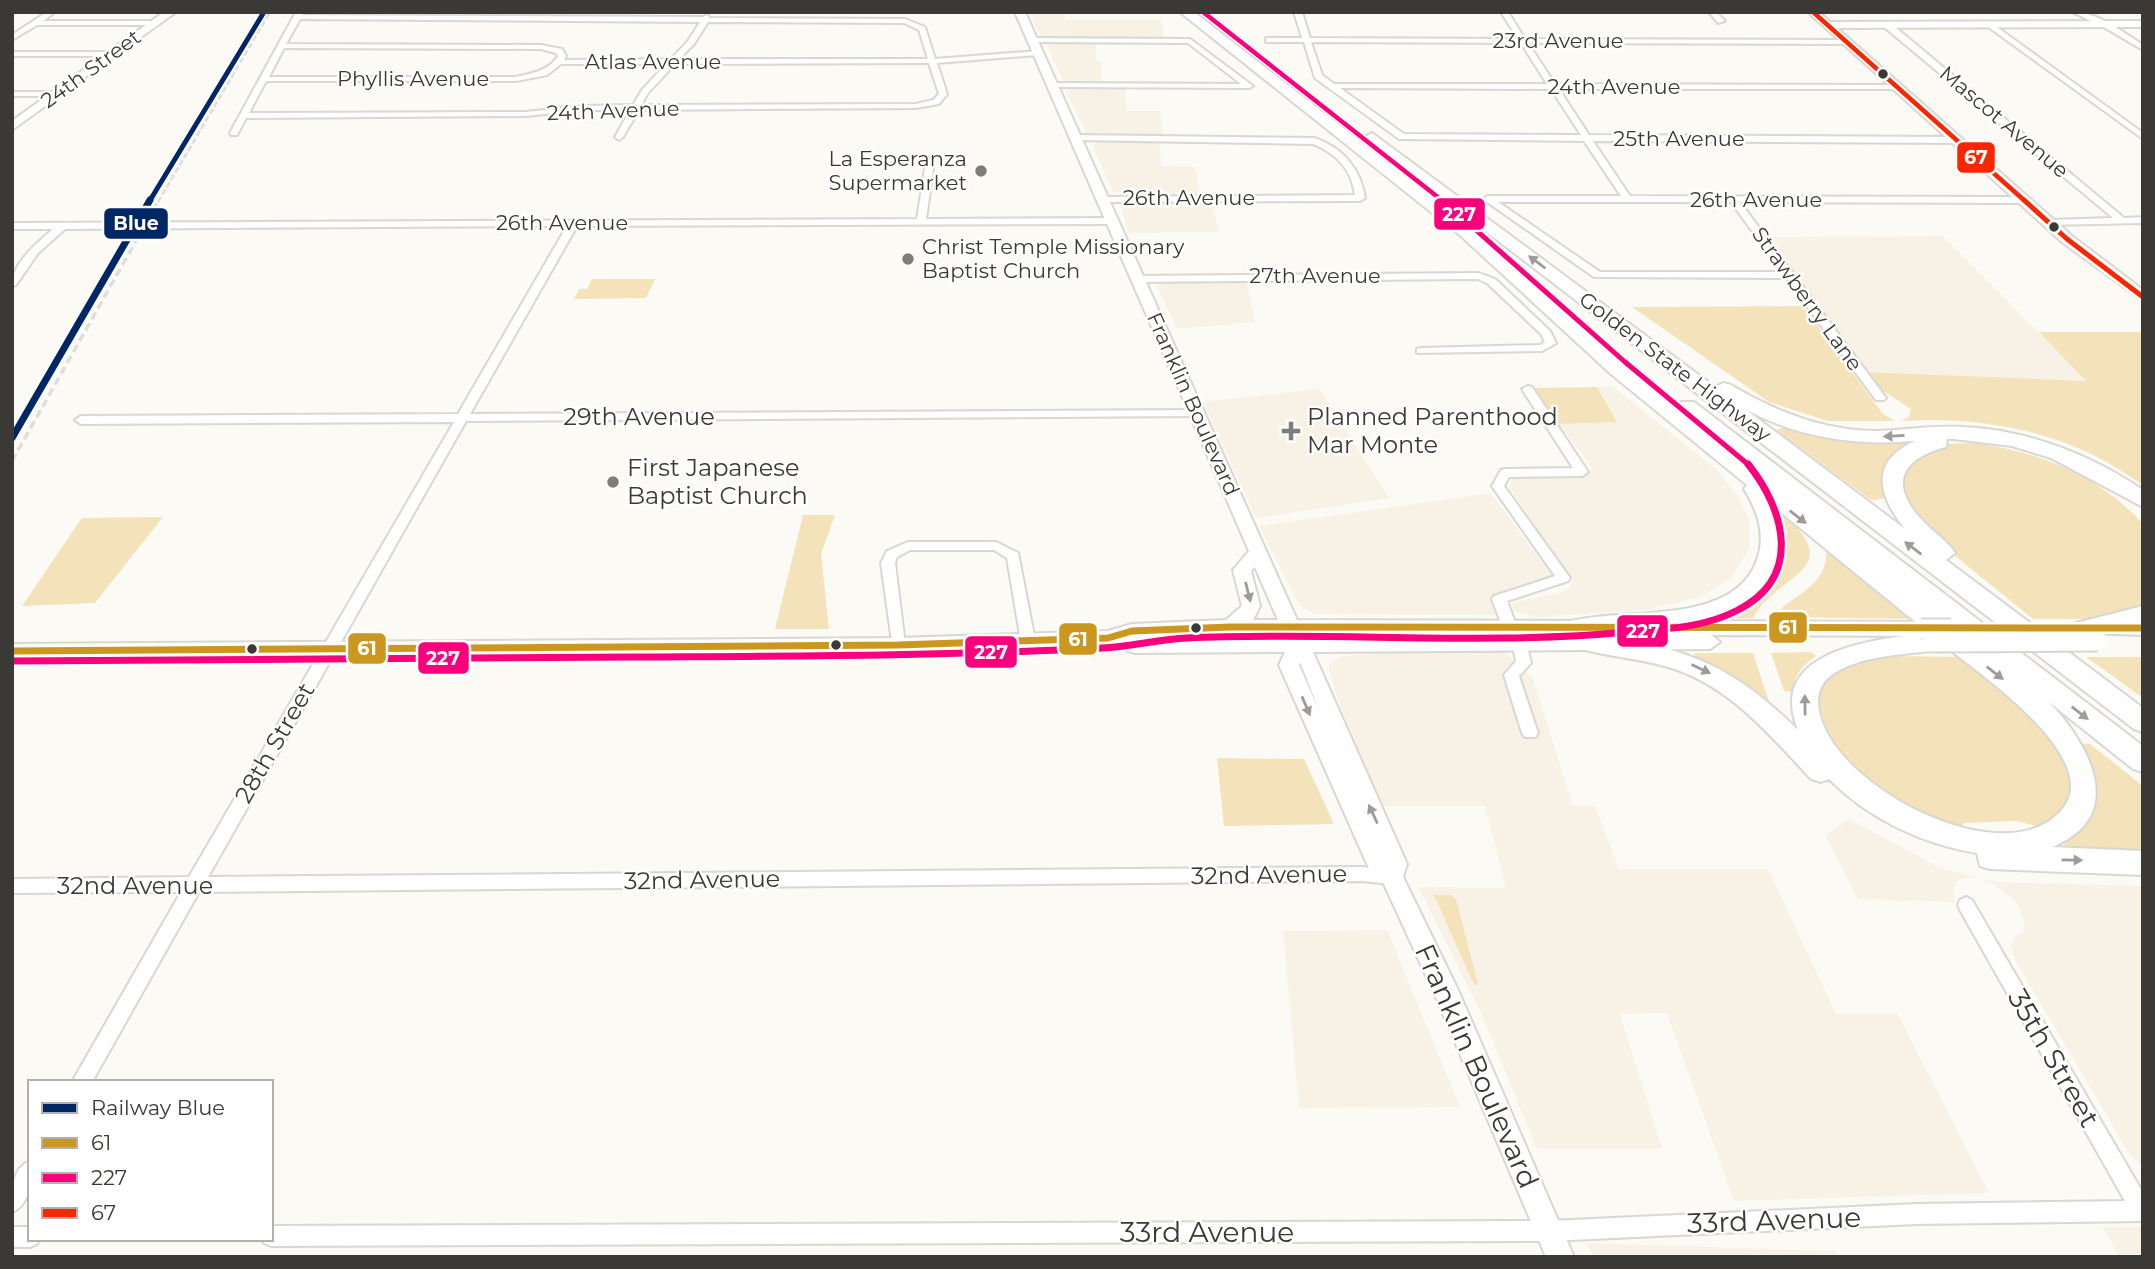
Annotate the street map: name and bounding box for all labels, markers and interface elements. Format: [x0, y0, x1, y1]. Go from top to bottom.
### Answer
street label: 24th Street [36, 24, 145, 113]
street label: 23rd Avenue [1493, 28, 1623, 53]
street label: Atlas Avenue [585, 49, 721, 74]
street label: Mascot Avenue [1935, 60, 2074, 183]
street label: Phyllis Avenue [337, 66, 489, 91]
unlabelled marker [1876, 67, 1890, 81]
street label: 24th Avenue [1548, 74, 1680, 99]
street label: 24th Avenue [546, 96, 680, 125]
street label: 25th Avenue [1613, 126, 1745, 151]
line badge: 67 [1956, 141, 1996, 174]
place label: La Esperanza Supermarket [828, 146, 967, 195]
text: 67 [1964, 146, 1988, 169]
marker: La Esperanza Supermarket [973, 163, 989, 179]
street label: 26th Avenue [1123, 185, 1255, 210]
street label: 26th Avenue [1690, 187, 1822, 212]
line badge: 227 [1433, 197, 1486, 231]
text: 227 [1442, 203, 1476, 226]
line badge: Blue [103, 207, 169, 240]
street label: 26th Avenue [496, 210, 628, 235]
text: Blue [113, 212, 159, 235]
unlabelled marker [2047, 220, 2061, 234]
street label: Strawberry Lane [1747, 222, 1868, 375]
place label: Christ Temple Missionary Baptist Church [922, 234, 1185, 283]
marker: Christ Temple Missionary Baptist Church [900, 251, 916, 267]
one-way arrow [1528, 256, 1546, 270]
street label: 27th Avenue [1249, 263, 1381, 288]
street label: Golden State Highway [1574, 286, 1777, 447]
street label: Franklin Boulevard [1142, 308, 1245, 499]
street label: 29th Avenue [563, 402, 715, 431]
place label: Planned Parenthood Mar Monte [1307, 402, 1558, 459]
marker: Planned Parenthood Mar Monte [1281, 421, 1301, 441]
one-way arrow [1883, 431, 1905, 442]
place label: First Japanese Baptist Church [627, 453, 808, 510]
marker: First Japanese Baptist Church [605, 474, 621, 490]
one-way arrow [1788, 509, 1806, 524]
one-way arrow [1904, 541, 1923, 555]
one-way arrow [1243, 581, 1254, 603]
line badge: 61 [1768, 611, 1808, 644]
line badge: 227 [1616, 614, 1669, 648]
text: 61 [1778, 616, 1798, 639]
text: 227 [1626, 620, 1660, 643]
unlabelled marker [1189, 621, 1203, 635]
line badge: 61 [1058, 622, 1098, 656]
text: 61 [1068, 628, 1088, 651]
line badge: 61 [347, 632, 387, 665]
line badge: 227 [964, 635, 1018, 669]
text: 61 [357, 637, 377, 660]
unlabelled marker [829, 638, 843, 652]
line badge: 227 [417, 641, 470, 675]
text: 227 [974, 641, 1008, 664]
unlabelled marker [245, 642, 259, 656]
text: 227 [426, 647, 460, 670]
one-way arrow [1690, 664, 1711, 675]
one-way arrow [1986, 666, 2004, 680]
street label: 28th Street [229, 677, 321, 808]
one-way arrow [1799, 694, 1811, 716]
one-way arrow [1300, 696, 1312, 716]
one-way arrow [2071, 705, 2089, 720]
one-way arrow [1367, 804, 1378, 825]
one-way arrow [2061, 854, 2083, 866]
street label: 32nd Avenue [1191, 859, 1347, 890]
street label: 32nd Avenue [624, 864, 780, 895]
street label: 32nd Avenue [57, 871, 213, 900]
street label: Franklin Boulevard [1408, 939, 1546, 1193]
street label: 35th Street [2001, 983, 2107, 1133]
legend [28, 1080, 273, 1241]
text: Railway Blue [91, 1095, 225, 1120]
text: 61 [91, 1130, 111, 1155]
text: 227 [91, 1165, 127, 1190]
text: 67 [91, 1200, 116, 1225]
street label: 33rd Avenue [1686, 1200, 1862, 1240]
street label: 33rd Avenue [1120, 1215, 1294, 1249]

